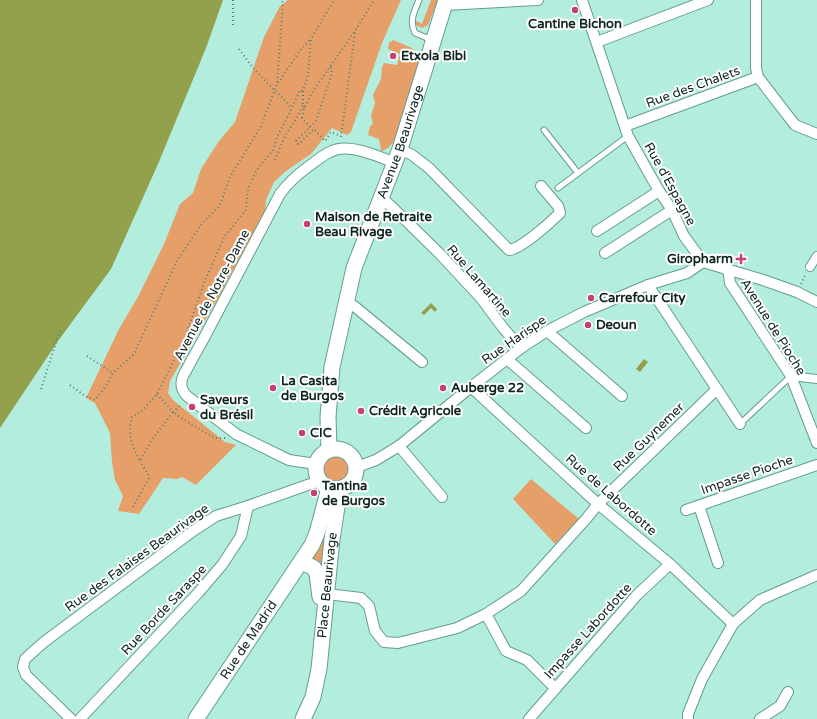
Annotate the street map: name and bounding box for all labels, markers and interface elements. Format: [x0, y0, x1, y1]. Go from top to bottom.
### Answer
marker: Cantine Bichon [570, 5, 580, 15]
place label: Cantine Bichon [528, 16, 622, 32]
place label: Etxola Bibi [401, 48, 466, 64]
marker: Etxola Bibi [388, 51, 398, 61]
street label: Rue des Chalets [644, 63, 742, 111]
street label: Avenue Beaurivage [373, 83, 427, 201]
street label: Rue d'Espagne [641, 140, 699, 228]
place label: Maison de Retraite Beau Rivage [315, 209, 432, 240]
marker: Maison de Retraite Beau Rivage [302, 219, 312, 229]
street label: Avenue de Notre-Dame [171, 227, 253, 363]
street label: Rue Lamartine [443, 242, 515, 320]
place label: Giropharm [667, 251, 733, 267]
marker: Giropharm [736, 254, 746, 264]
street label: Avenue de Pioche [737, 276, 809, 378]
place label: Carrefour City [599, 290, 685, 306]
marker: Carrefour City [586, 293, 596, 303]
street label: Rue Harispe [479, 312, 549, 368]
place label: Deoun [596, 317, 637, 333]
marker: Deoun [583, 320, 593, 330]
place label: La Casita de Burgos [281, 373, 344, 404]
place label: Auberge 22 [451, 380, 524, 396]
marker: La Casita de Burgos [268, 383, 278, 393]
marker: Auberge 22 [438, 383, 448, 393]
place label: Saveurs du Brésil [200, 392, 253, 423]
street label: Rue Guynemer [610, 399, 688, 475]
marker: Saveurs du Brésil [187, 402, 197, 412]
place label: Crédit Agricole [369, 403, 462, 419]
marker: Crédit Agricole [356, 406, 366, 416]
place label: CIC [310, 425, 332, 441]
marker: CIC [297, 428, 307, 438]
street label: Rue de Labordotte [562, 451, 660, 539]
street label: Impasse Pioche [699, 452, 795, 498]
place label: Tantina de Burgos [321, 478, 385, 509]
marker: Tantina de Burgos [309, 488, 319, 498]
street label: Rue des Falaises Beaurivage [62, 500, 212, 616]
street label: Place Beaurivage [314, 531, 341, 639]
street label: Rue Borde Saraspe [118, 561, 210, 659]
street label: Impasse Labordotte [541, 580, 635, 682]
street label: Rue de Madrid [217, 597, 281, 682]

